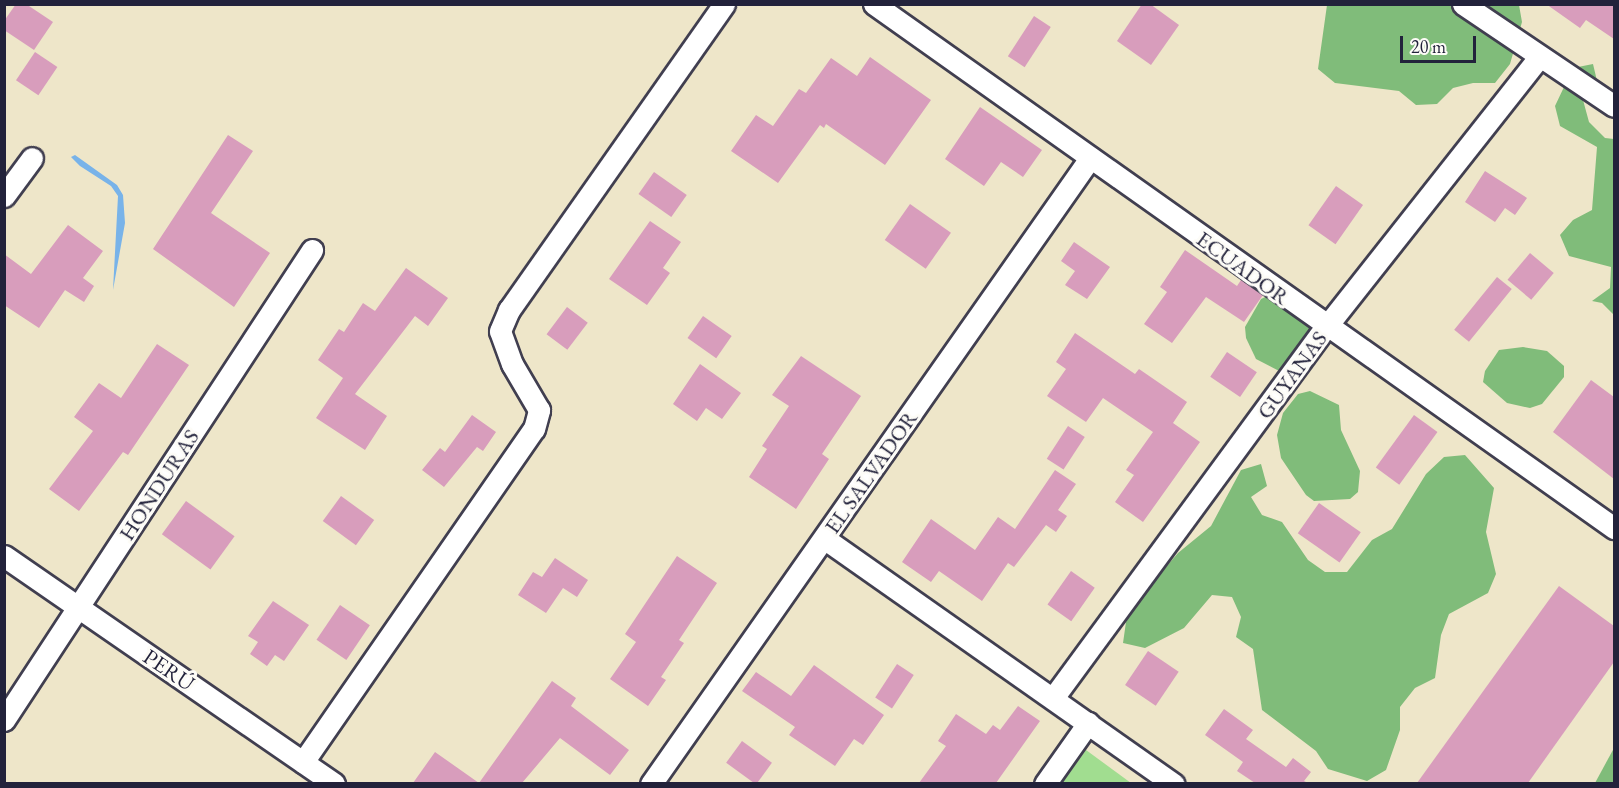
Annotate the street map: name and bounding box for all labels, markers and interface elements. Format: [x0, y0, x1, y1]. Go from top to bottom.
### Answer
scale bar [1403, 24, 1480, 62]
text: 20 m [1411, 35, 1446, 58]
street label: ECUADOR [1191, 225, 1295, 311]
street label: GUYANAS [1251, 326, 1333, 424]
street label: EL SALVADOR [819, 405, 923, 539]
street label: HONDURAS [113, 425, 205, 545]
street label: PERÚ [138, 643, 200, 697]

